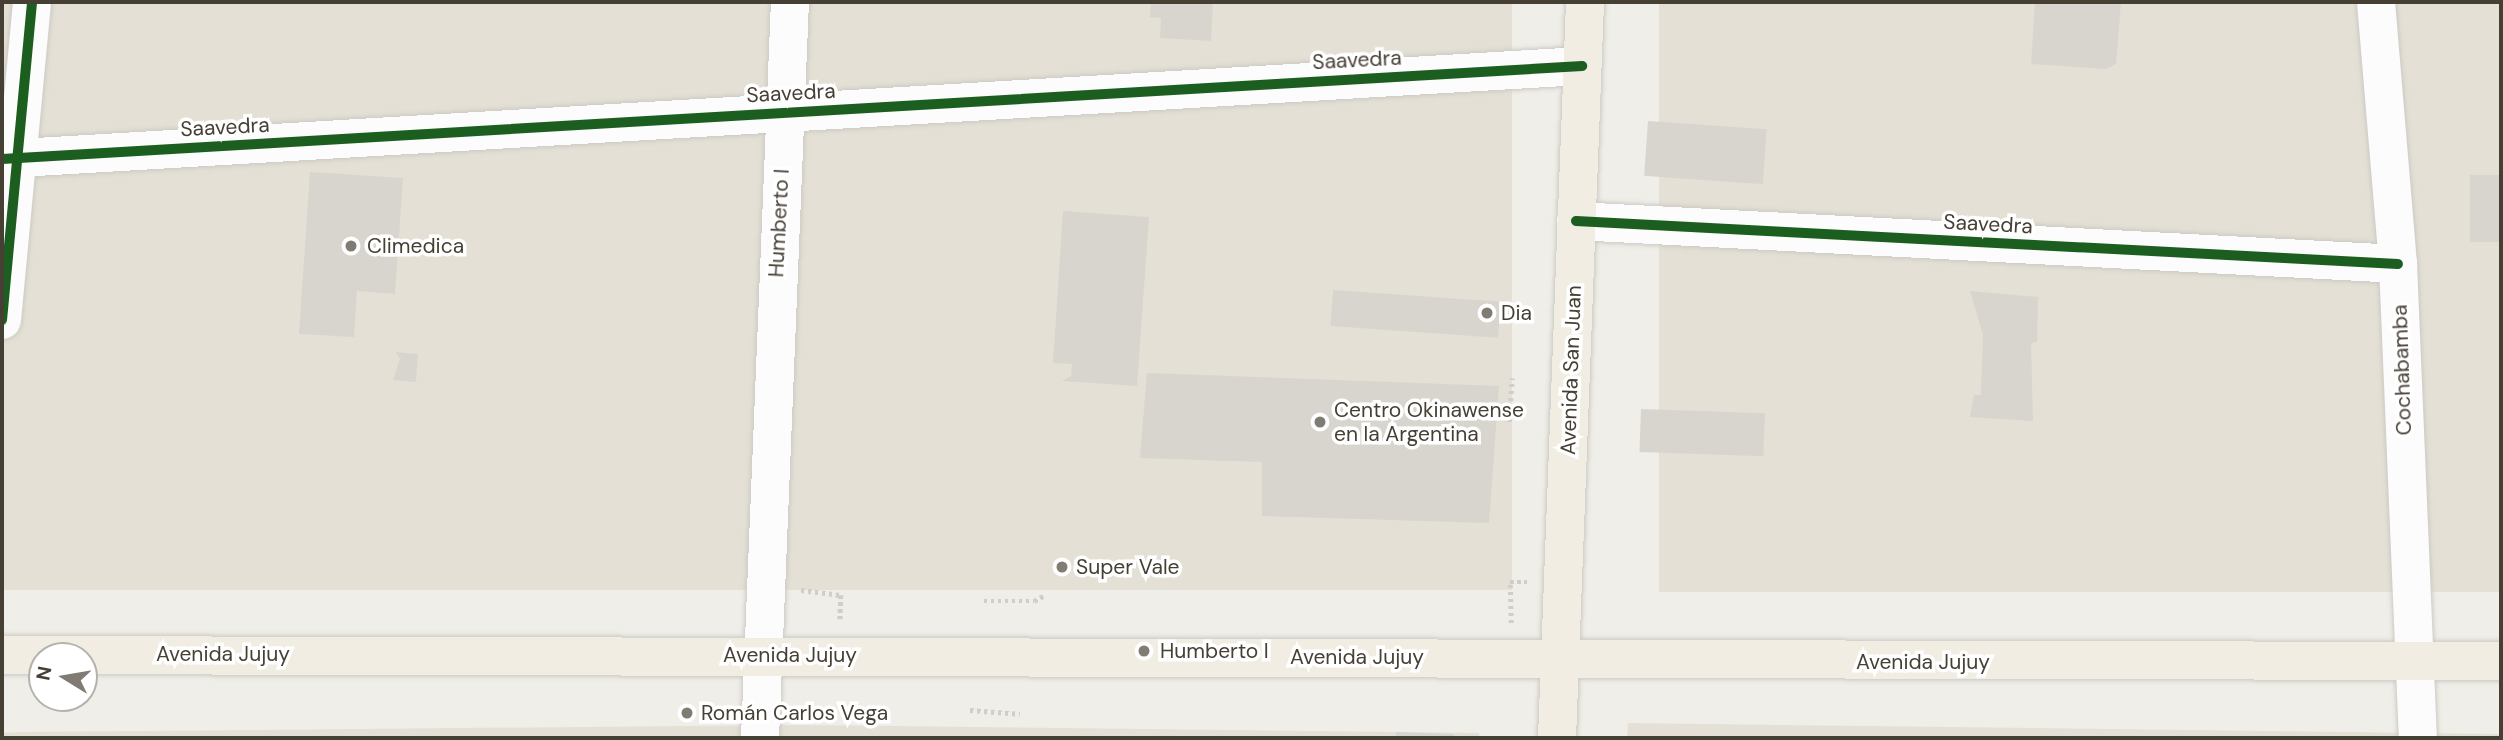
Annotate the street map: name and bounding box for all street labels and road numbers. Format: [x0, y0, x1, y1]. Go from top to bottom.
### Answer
street label: Saavedra [1312, 45, 1402, 75]
street label: Saavedra [746, 78, 836, 108]
street label: Saavedra [180, 112, 270, 142]
street label: Humberto I [764, 168, 794, 278]
street label: Saavedra [1943, 209, 2033, 239]
street label: Avenida San Juan [1555, 285, 1587, 455]
street label: Cochabamba [2387, 304, 2417, 436]
street label: Avenida Jujuy [156, 641, 290, 667]
street label: Avenida Jujuy [723, 642, 857, 668]
street label: Avenida Jujuy [1290, 644, 1424, 670]
street label: Avenida Jujuy [1856, 649, 1990, 675]

